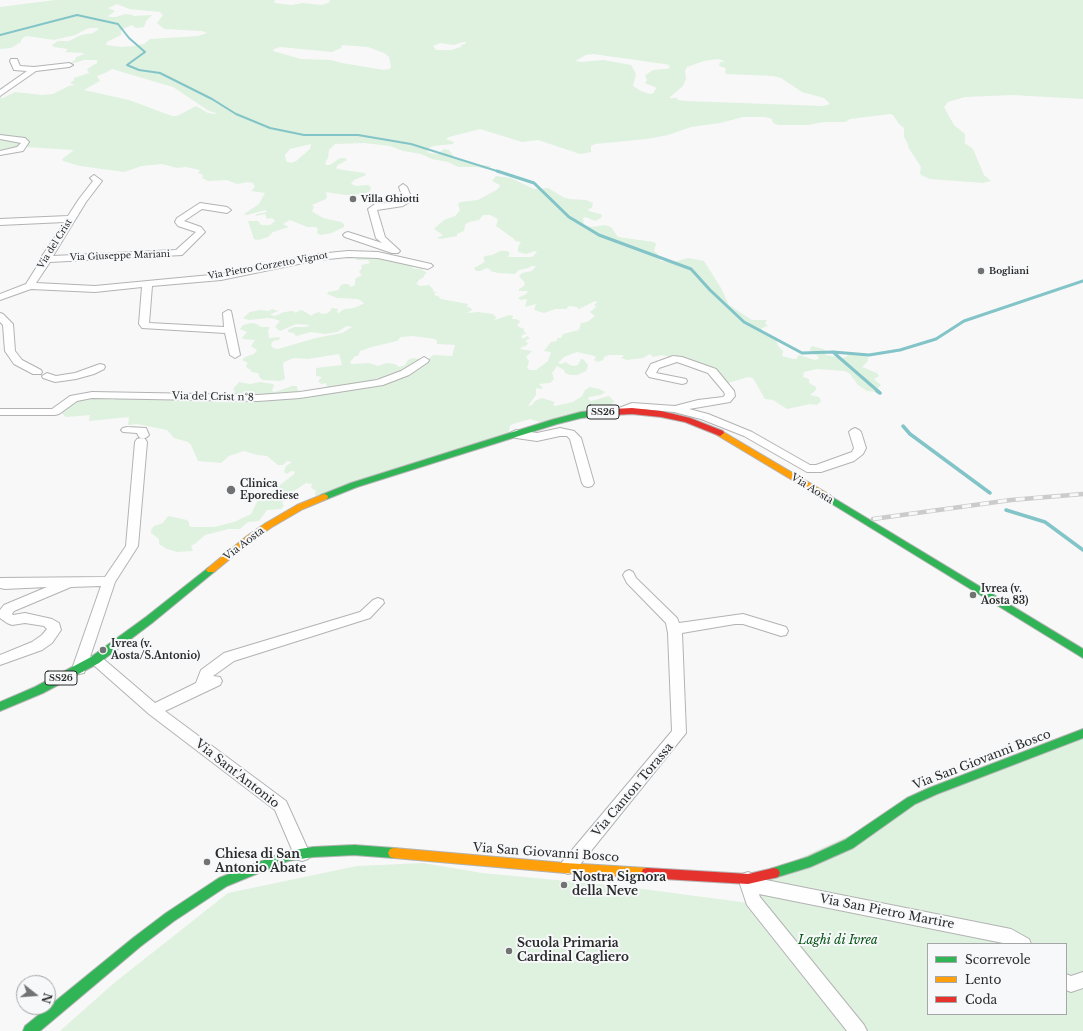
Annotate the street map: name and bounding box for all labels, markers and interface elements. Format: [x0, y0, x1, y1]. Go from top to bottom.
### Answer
marker: Villa Ghiotti [348, 194, 358, 204]
place label: Villa Ghiotti [361, 194, 419, 204]
street label: Via del Crist [35, 217, 75, 271]
street label: Via Giuseppe Mariani [70, 249, 170, 263]
street label: Via Pietro Corzetto Vignot [207, 250, 329, 282]
marker: Bogliani [976, 266, 986, 276]
place label: Bogliani [989, 266, 1029, 276]
street label: Via del Crist n°8 [172, 390, 254, 404]
road number: SS26 [587, 405, 619, 419]
street label: Via Aosta [789, 471, 835, 507]
place label: Clinica Eporediese [240, 478, 299, 502]
marker: Clinica Eporediese [225, 484, 237, 496]
street label: Via Aosta [221, 525, 267, 563]
place label: Ivrea (v. Aosta 83) [981, 583, 1028, 606]
marker: Ivrea (v. Aosta 83) [968, 590, 978, 600]
place label: Ivrea (v. Aosta/S.Antonio) [111, 638, 200, 662]
marker: Ivrea (v. Aosta/S.Antonio) [98, 645, 108, 655]
road number: SS26 [45, 671, 77, 685]
street label: Via San Giovanni Bosco [911, 727, 1053, 793]
street label: Via Sant'Antonio [192, 737, 282, 811]
street label: Via Canton Torassa [589, 740, 677, 840]
street label: Via San Giovanni Bosco [472, 841, 620, 865]
place label: Chiesa di San Antonio Abate [215, 848, 306, 876]
marker: Chiesa di San Antonio Abate [202, 857, 212, 867]
place label: Nostra Signora della Neve [572, 871, 666, 899]
marker: Nostra Signora della Neve [559, 880, 569, 890]
street label: Via San Pietro Martire [819, 892, 955, 932]
park label: Laghi di Ivrea [798, 934, 878, 948]
place label: Scuola Primaria Cardinal Cagliero [517, 937, 629, 965]
legend [927, 943, 1067, 1015]
marker: Scuola Primaria Cardinal Cagliero [504, 946, 514, 956]
text: Scorrevole [965, 952, 1031, 967]
text: Lento [965, 972, 1001, 987]
north arrow [16, 975, 56, 1015]
text: N [38, 991, 55, 1005]
text: Coda [965, 992, 997, 1007]

